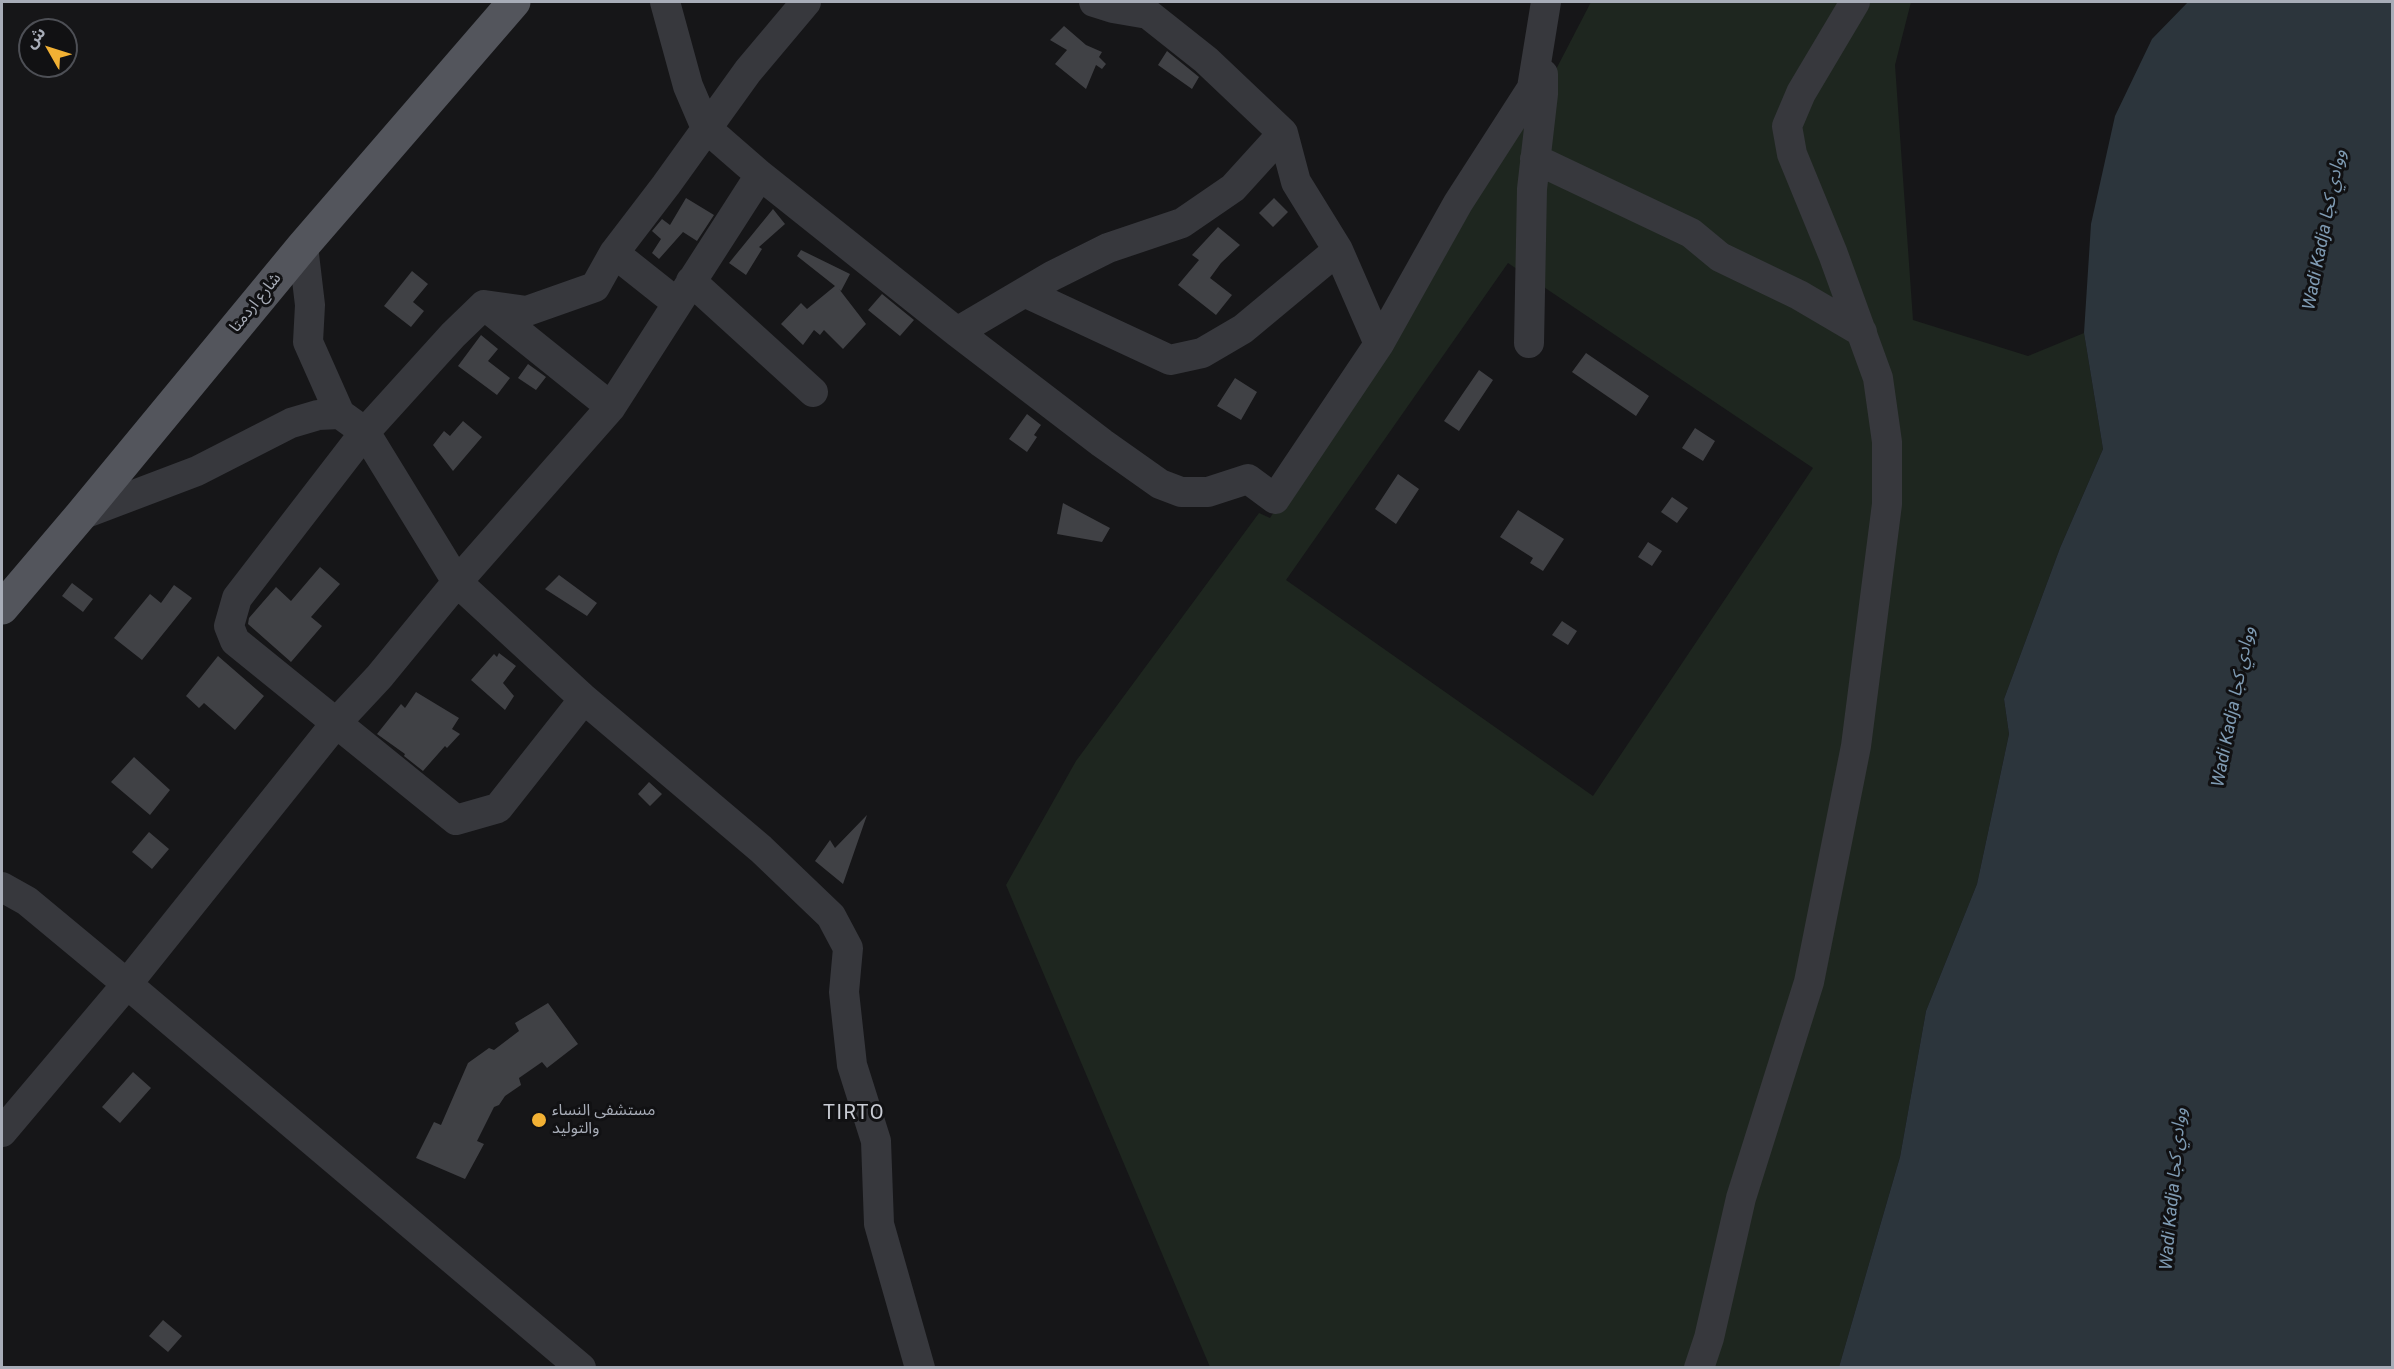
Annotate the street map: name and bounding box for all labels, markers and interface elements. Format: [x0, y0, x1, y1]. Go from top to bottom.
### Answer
north arrow [18, 18, 78, 78]
text: ش [21, 23, 49, 52]
water label: Wadi Kadja ووادي كجا [2299, 148, 2351, 312]
street label: شارع اردمتا [226, 269, 286, 337]
water label: Wadi Kadja ووادي كجا [2208, 625, 2260, 789]
place label: مستشفى النساء والتوليد [552, 1101, 656, 1139]
district label: TIRTO [823, 1102, 885, 1126]
water label: Wadi Kadja ووادي كجا [2156, 1107, 2192, 1271]
marker: مستشفى النساء والتوليد [530, 1111, 548, 1129]

